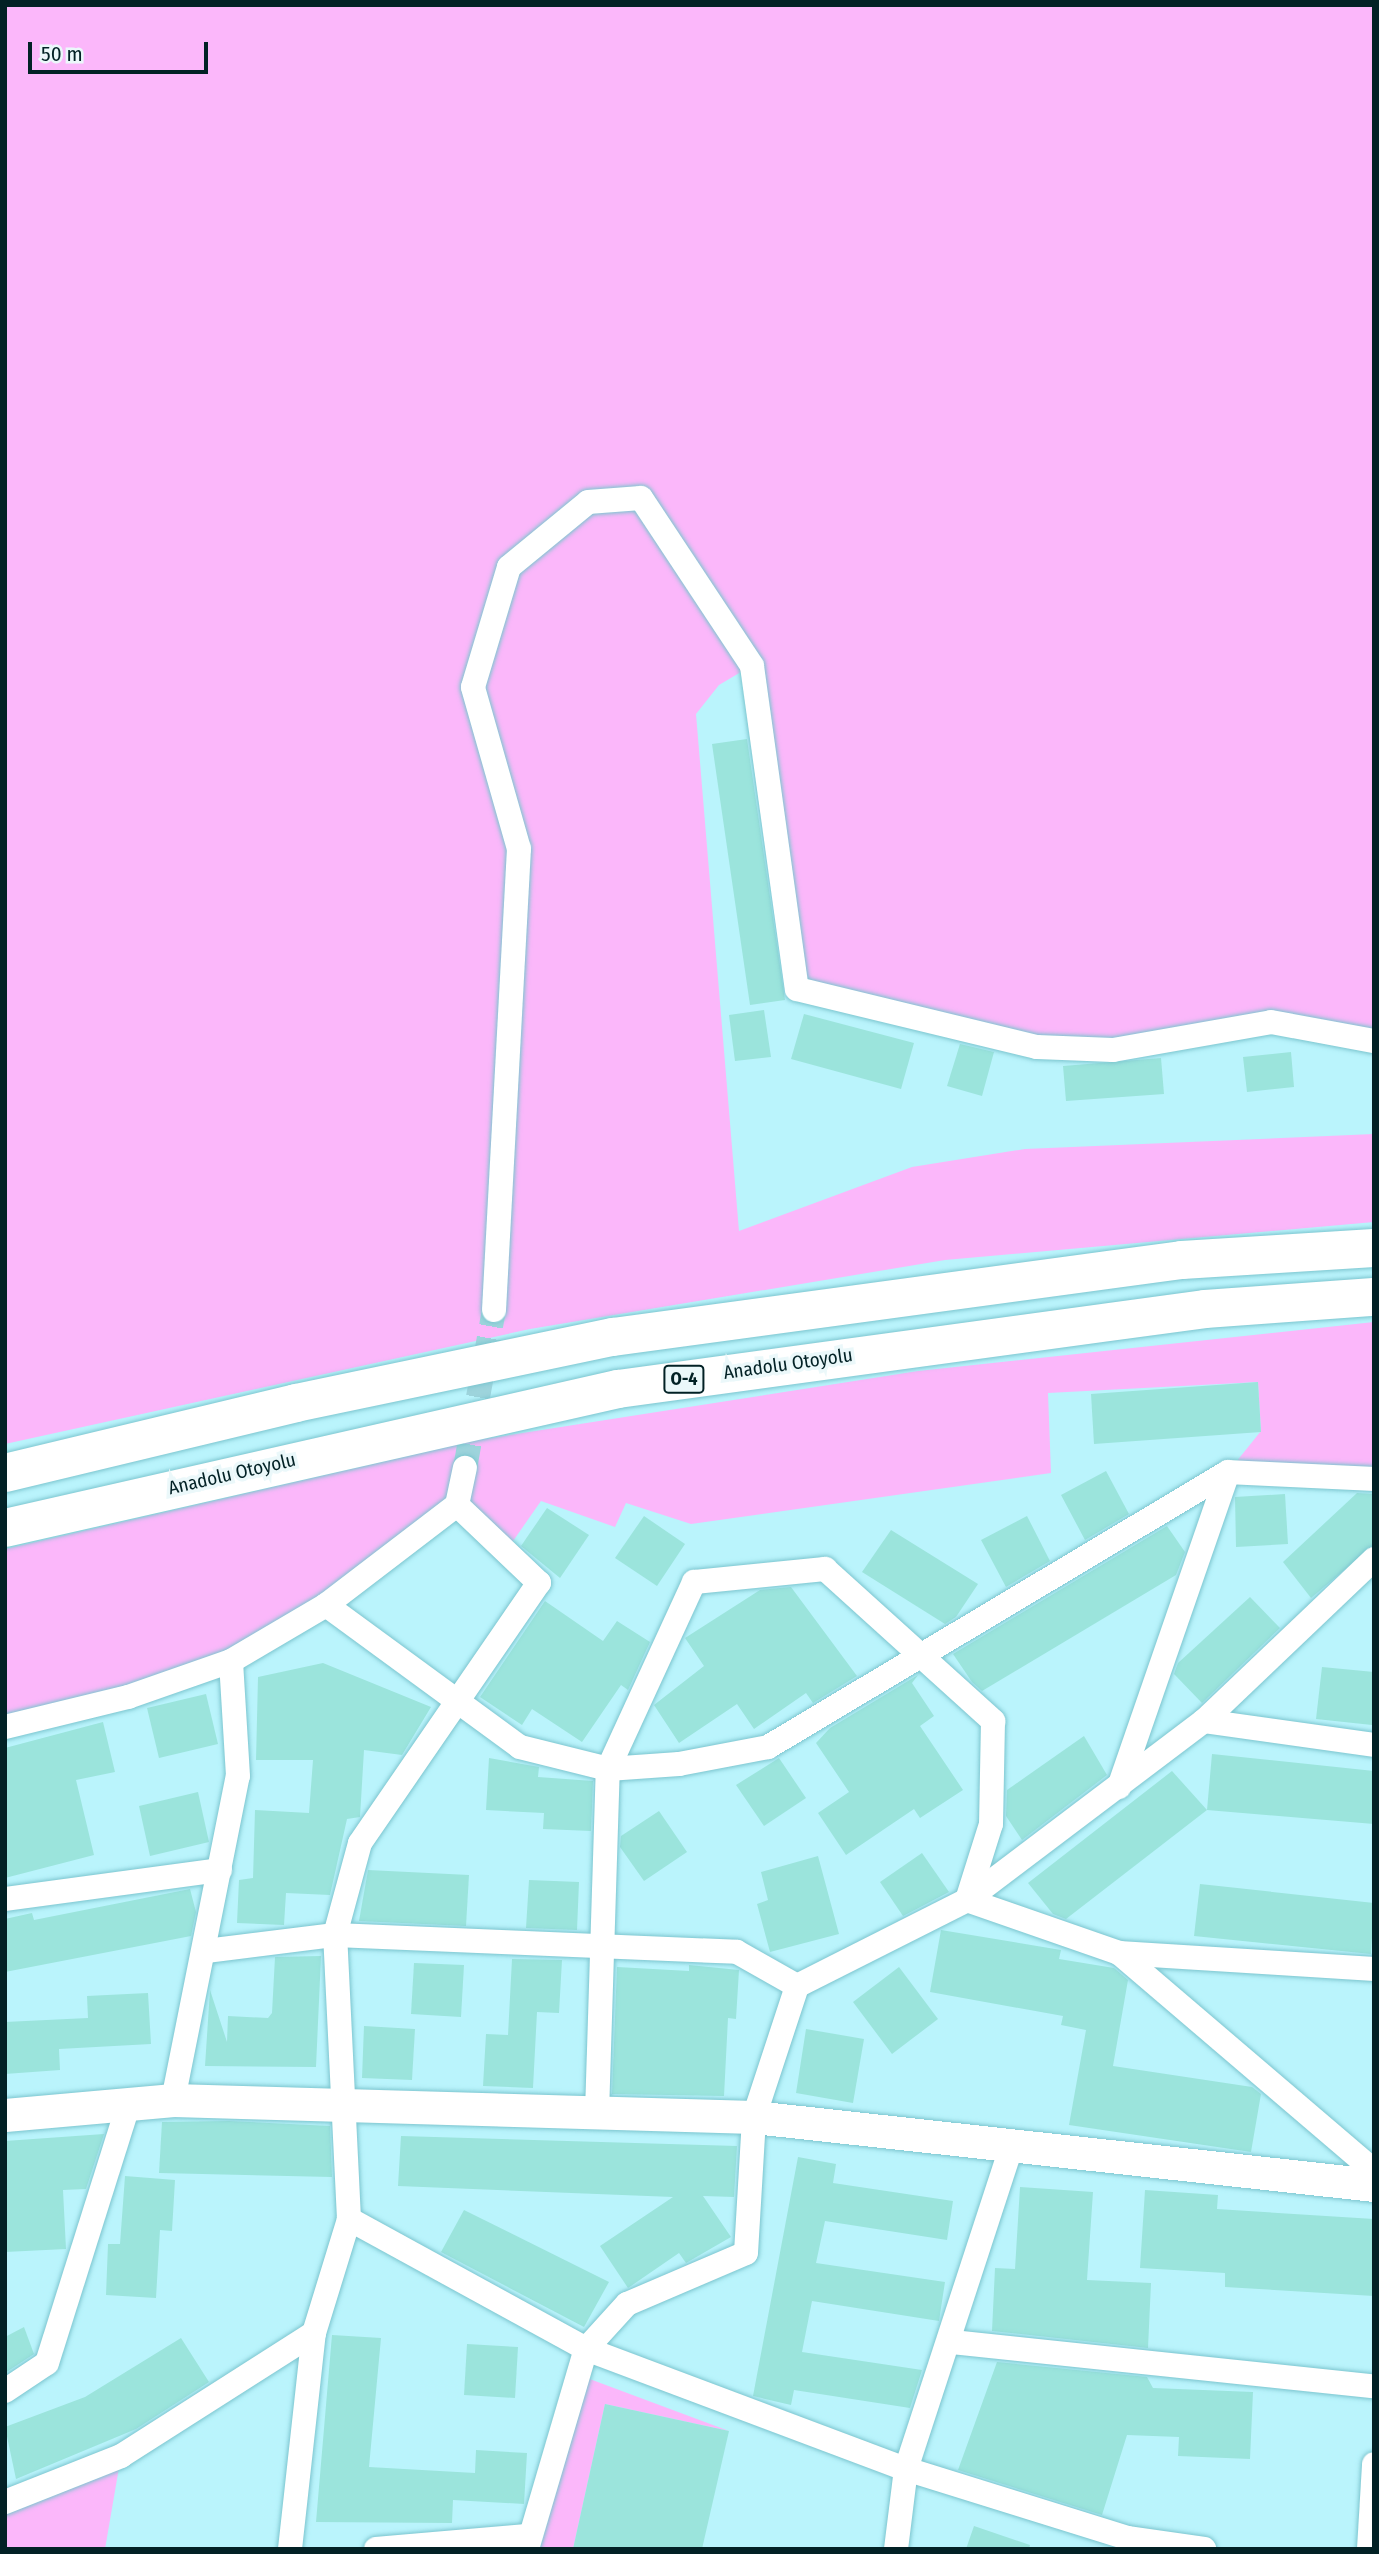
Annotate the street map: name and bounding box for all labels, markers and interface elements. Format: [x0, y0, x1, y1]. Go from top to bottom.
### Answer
scale bar [32, 28, 212, 72]
text: 50 m [41, 41, 83, 67]
street label: Anadolu Otoyolu [722, 1344, 854, 1384]
road number: O-4 [663, 1364, 705, 1394]
street label: Anadolu Otoyolu [166, 1448, 298, 1500]

